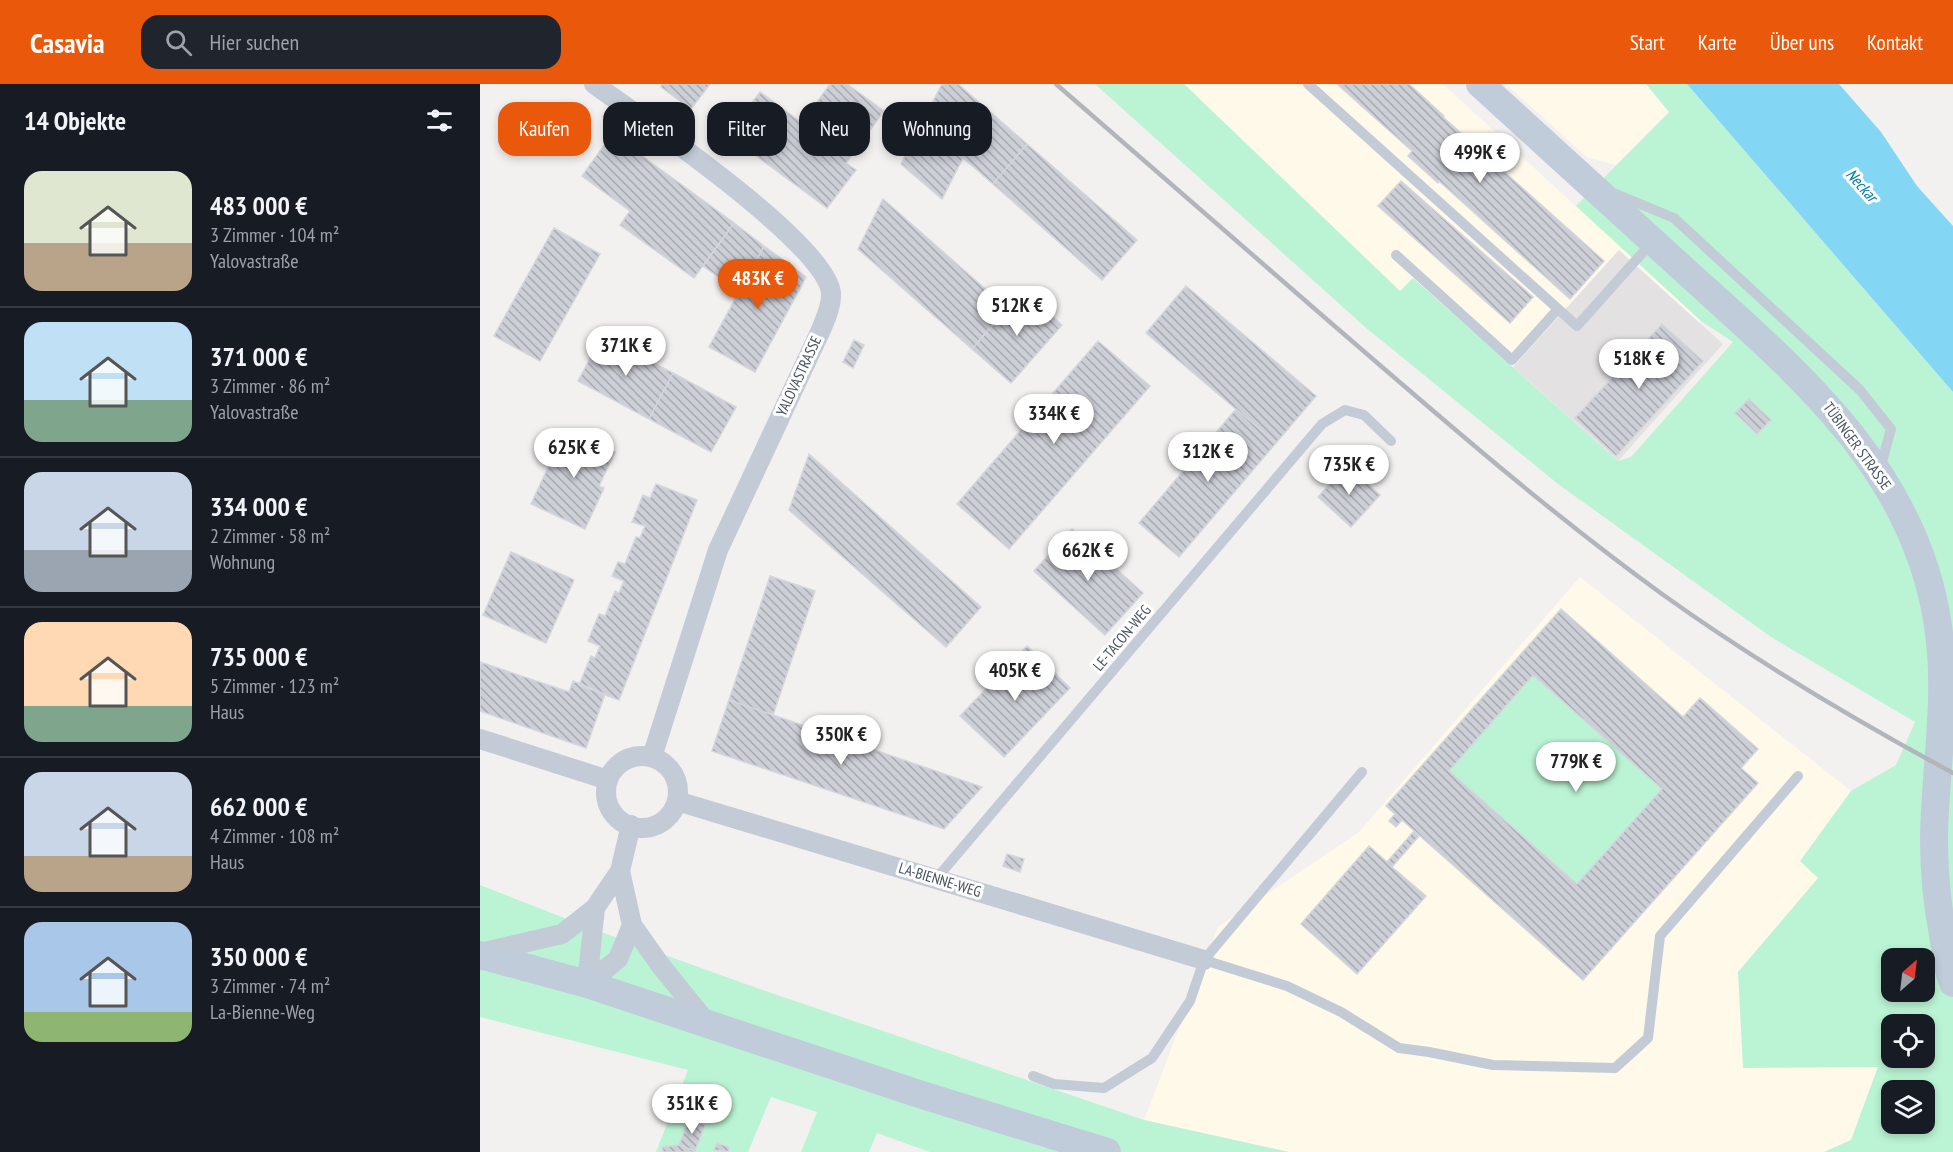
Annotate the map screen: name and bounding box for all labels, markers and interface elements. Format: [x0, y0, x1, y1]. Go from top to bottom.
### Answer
search box [141, 15, 561, 69]
text: Casavia [30, 24, 105, 61]
icon: search [162, 26, 195, 59]
text: Hier suchen [210, 28, 299, 56]
text: Start [1630, 29, 1665, 56]
text: Karte [1698, 29, 1737, 56]
text: Über uns [1770, 29, 1834, 56]
text: Kontakt [1867, 29, 1923, 56]
chip: Kaufen [498, 102, 591, 156]
chip: Mieten [603, 102, 695, 156]
chip: Filter [707, 102, 787, 156]
chip: Neu [799, 102, 870, 156]
chip: Wohnung [882, 102, 992, 156]
text: 14 Objekte [24, 104, 126, 137]
icon: filters [423, 104, 456, 137]
pin: 499K € [1431, 133, 1529, 184]
text: 499K € [1454, 139, 1506, 165]
water label: Neckar [1842, 164, 1884, 208]
text: 483 000 € [210, 189, 308, 222]
icon: home [72, 195, 144, 267]
text: 3 Zimmer · 104 m² [210, 222, 339, 248]
text: Yalovastraße [210, 248, 299, 274]
pin: 483K € [709, 259, 807, 310]
text: 483K € [732, 265, 784, 291]
pin: 512K € [968, 286, 1066, 337]
text: 512K € [991, 292, 1043, 318]
pin: 371K € [577, 326, 675, 377]
text: 371K € [600, 332, 652, 358]
street label: YALOVASTRASSE [772, 333, 825, 419]
pin: 518K € [1590, 339, 1688, 390]
text: 371 000 € [210, 340, 308, 373]
text: 518K € [1613, 345, 1665, 371]
icon: home [72, 346, 144, 418]
text: 3 Zimmer · 86 m² [210, 373, 330, 399]
pin: 334K € [1005, 394, 1103, 445]
street label: TÜBINGER STRASSE [1819, 398, 1896, 493]
text: Yalovastraße [210, 399, 299, 425]
text: 334K € [1028, 400, 1080, 426]
pin: 625K € [525, 428, 623, 479]
pin: 312K € [1159, 432, 1257, 483]
text: 625K € [548, 434, 600, 460]
text: 312K € [1182, 438, 1234, 464]
pin: 735K € [1300, 445, 1398, 496]
text: 735K € [1323, 451, 1375, 477]
text: 334 000 € [210, 490, 308, 523]
icon: home [72, 496, 144, 568]
text: 2 Zimmer · 58 m² [210, 523, 330, 549]
pin: 662K € [1039, 531, 1137, 582]
text: 662K € [1062, 537, 1114, 563]
text: Wohnung [210, 549, 275, 575]
street label: LE-TACON-WEG [1088, 601, 1155, 675]
text: 735 000 € [210, 640, 308, 673]
icon: home [72, 646, 144, 718]
pin: 405K € [966, 651, 1064, 702]
text: 405K € [989, 657, 1041, 683]
text: 5 Zimmer · 123 m² [210, 673, 339, 699]
text: Haus [210, 699, 244, 725]
pin: 350K € [792, 715, 890, 766]
text: 350K € [815, 721, 867, 747]
pin: 779K € [1527, 742, 1625, 793]
text: 779K € [1550, 748, 1602, 774]
text: 662 000 € [210, 790, 308, 823]
icon: home [72, 796, 144, 868]
text: 4 Zimmer · 108 m² [210, 823, 339, 849]
text: Haus [210, 849, 244, 875]
street label: LA-BIENNE-WEG [897, 858, 984, 901]
text: 350 000 € [210, 940, 308, 973]
icon: home [72, 946, 144, 1018]
north arrow [1881, 948, 1935, 1002]
map controls [1881, 948, 1935, 1134]
text: 3 Zimmer · 74 m² [210, 973, 330, 999]
text: La-Bienne-Weg [210, 999, 315, 1025]
button: locate [1881, 1014, 1935, 1068]
button: layers [1881, 1080, 1935, 1134]
pin: 351K € [643, 1084, 741, 1135]
text: 351K € [666, 1090, 718, 1116]

